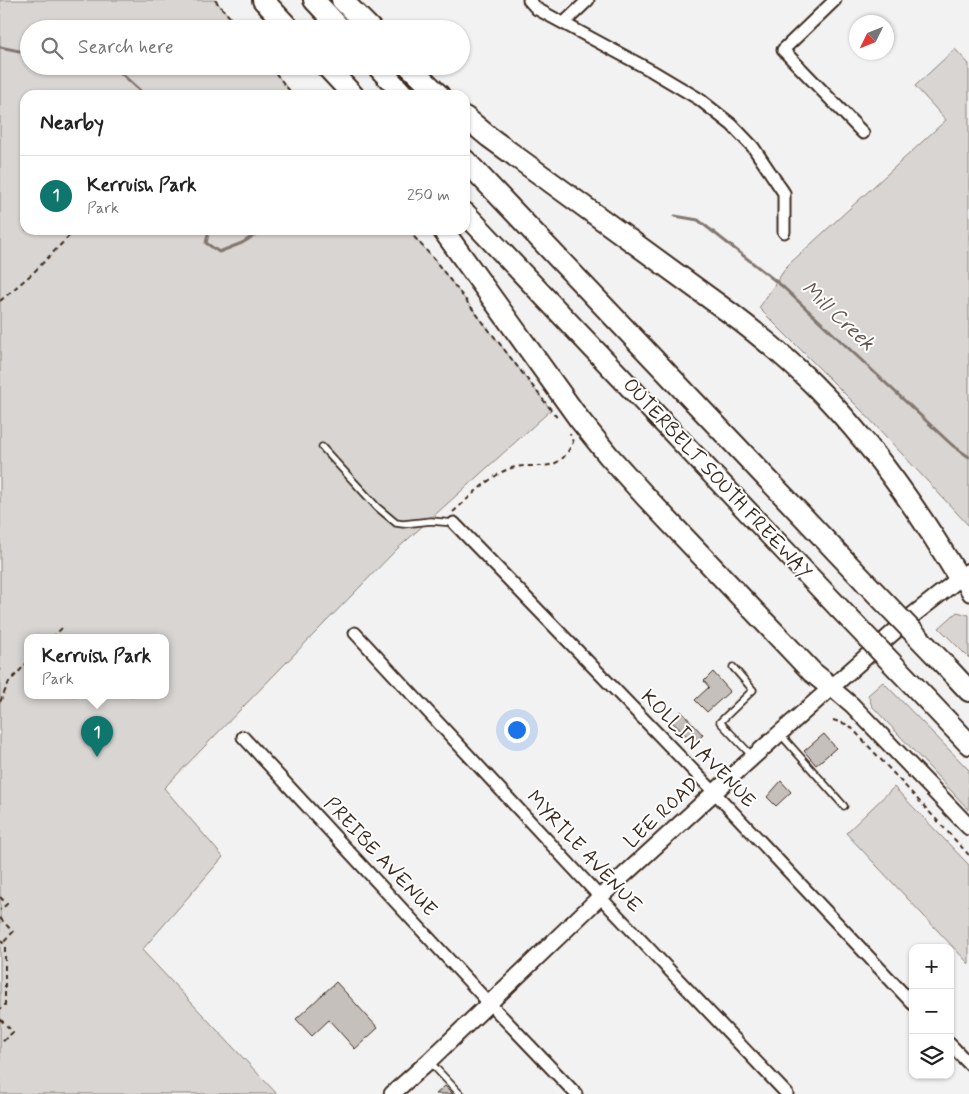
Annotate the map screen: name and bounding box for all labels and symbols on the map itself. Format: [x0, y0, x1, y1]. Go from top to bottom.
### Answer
north arrow [849, 15, 894, 60]
water label: Mill Creek [795, 275, 881, 357]
street label: OUTERBELT SOUTH FREEWAY [616, 372, 818, 586]
street label: KOLLIN AVENUE [635, 684, 761, 814]
pin: 1 [81, 716, 113, 757]
your location [504, 717, 530, 743]
street label: LEE ROAD [619, 771, 705, 855]
street label: MYRTLE AVENUE [520, 785, 648, 919]
street label: PREIBE AVENUE [317, 791, 443, 923]

